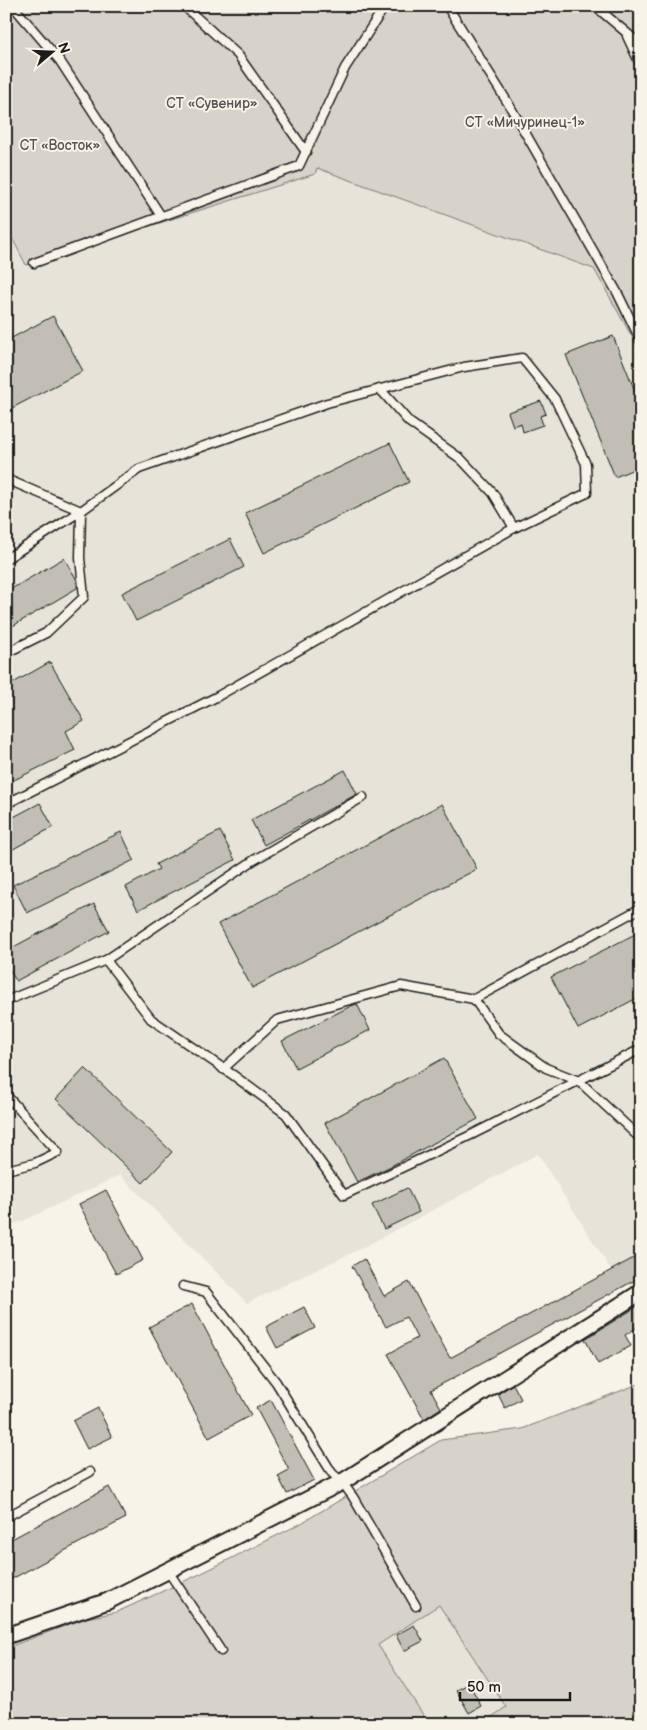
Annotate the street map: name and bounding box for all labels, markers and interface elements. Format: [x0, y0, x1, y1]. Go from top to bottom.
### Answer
north arrow [28, 28, 78, 78]
text: N [54, 40, 74, 56]
park label: СТ «Сувенир» [166, 95, 258, 112]
park label: СТ «Мичуринец-1» [465, 114, 585, 131]
park label: СТ «Восток» [20, 137, 101, 154]
scale bar [460, 1670, 570, 1702]
text: 50 m [467, 1678, 501, 1697]

